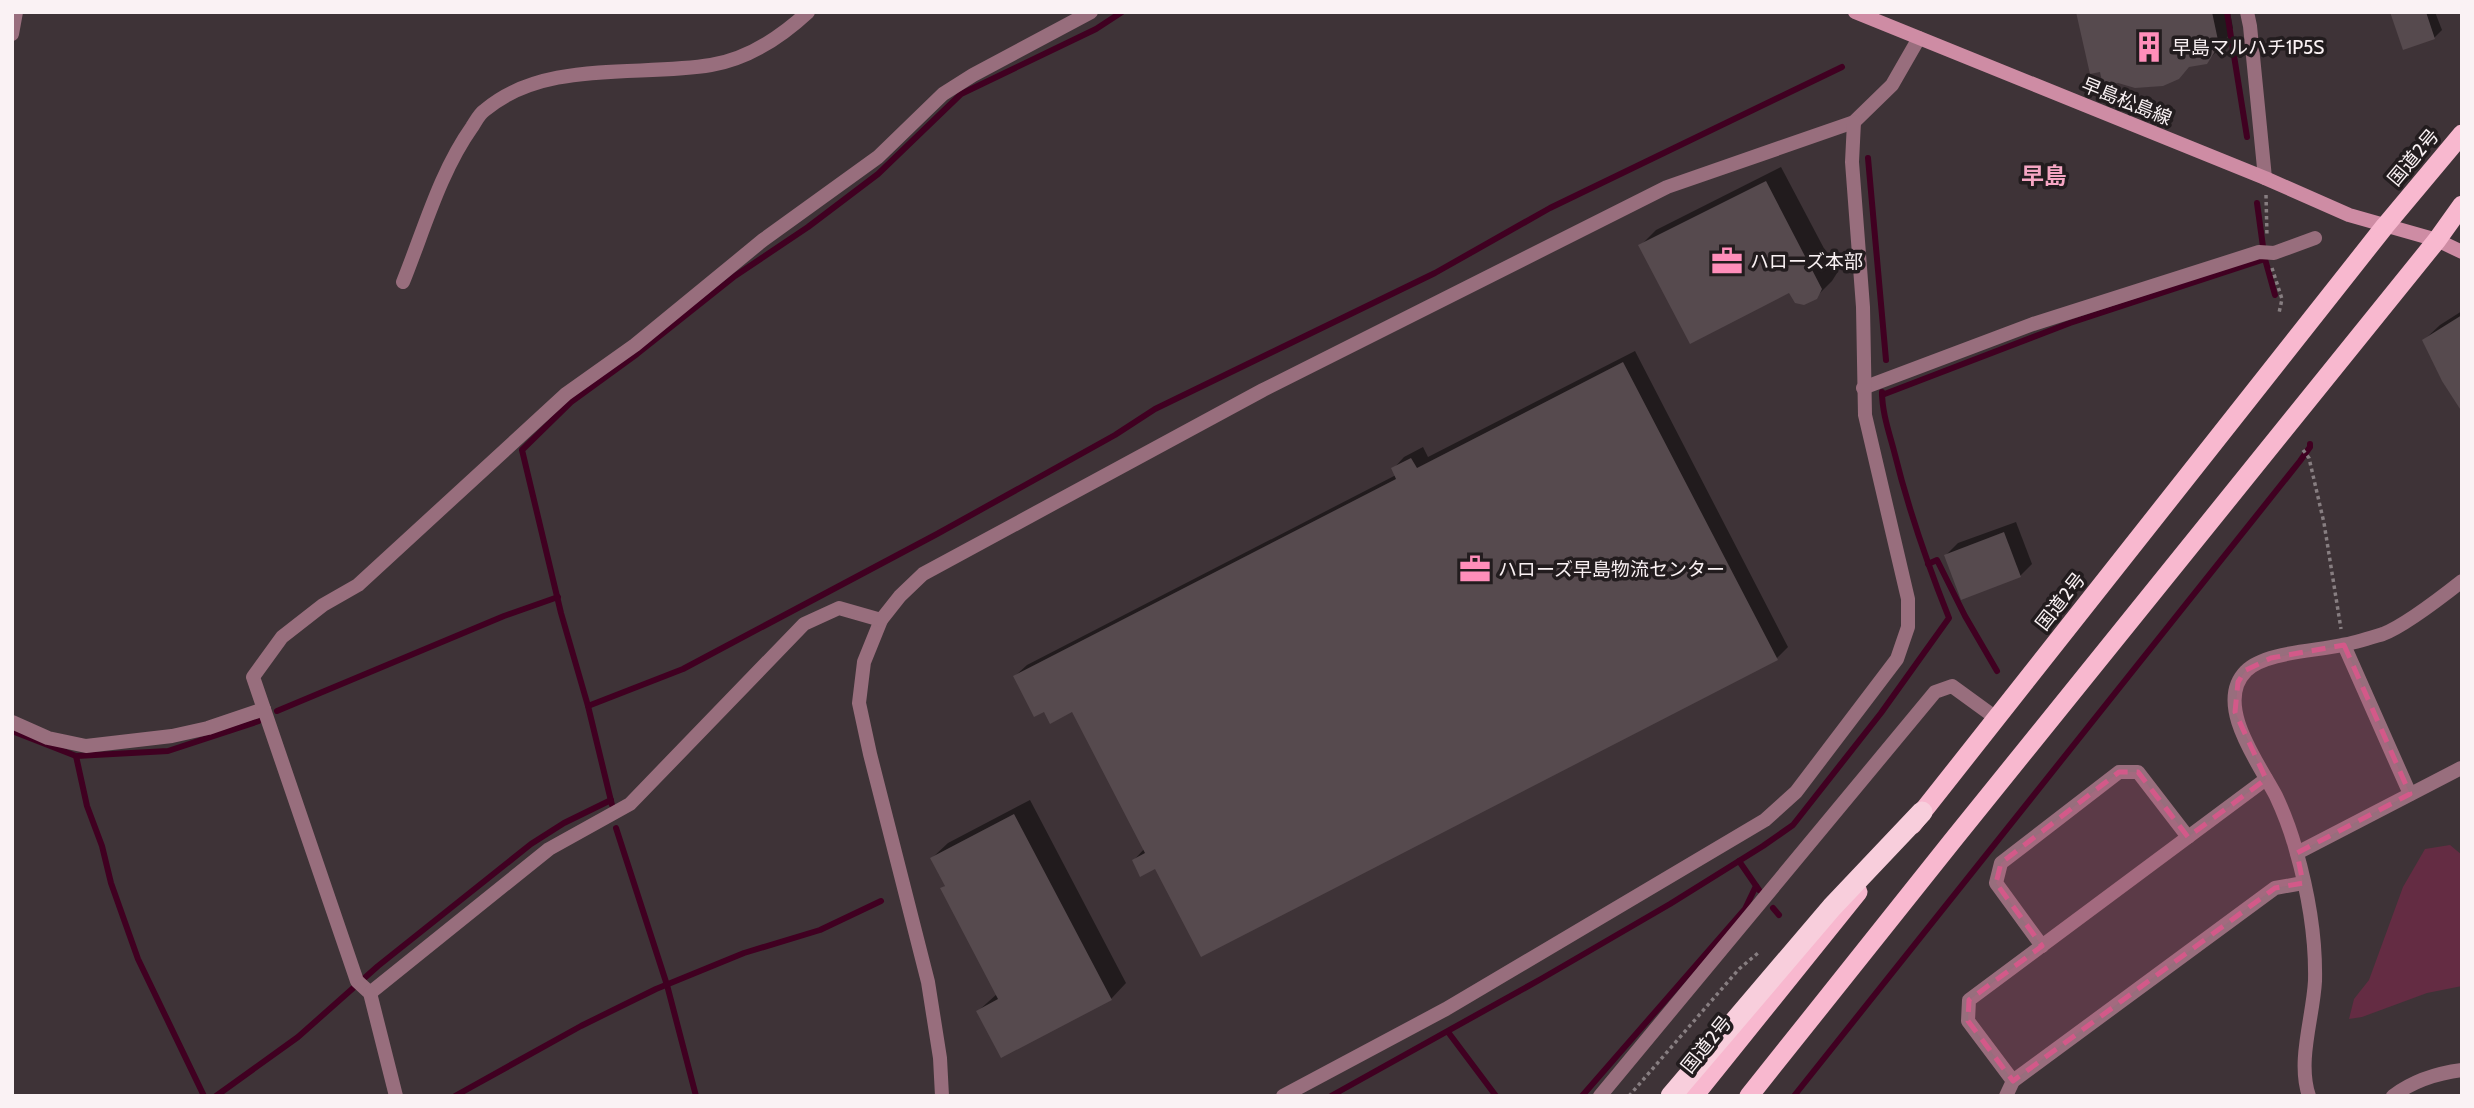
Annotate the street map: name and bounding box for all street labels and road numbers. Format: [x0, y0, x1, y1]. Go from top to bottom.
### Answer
street label: 早島松島線 [2078, 73, 2175, 130]
street label: 国道2号 [2383, 124, 2444, 190]
street label: 国道2号 [2031, 568, 2090, 635]
street label: 国道2号 [1676, 1011, 1736, 1078]

